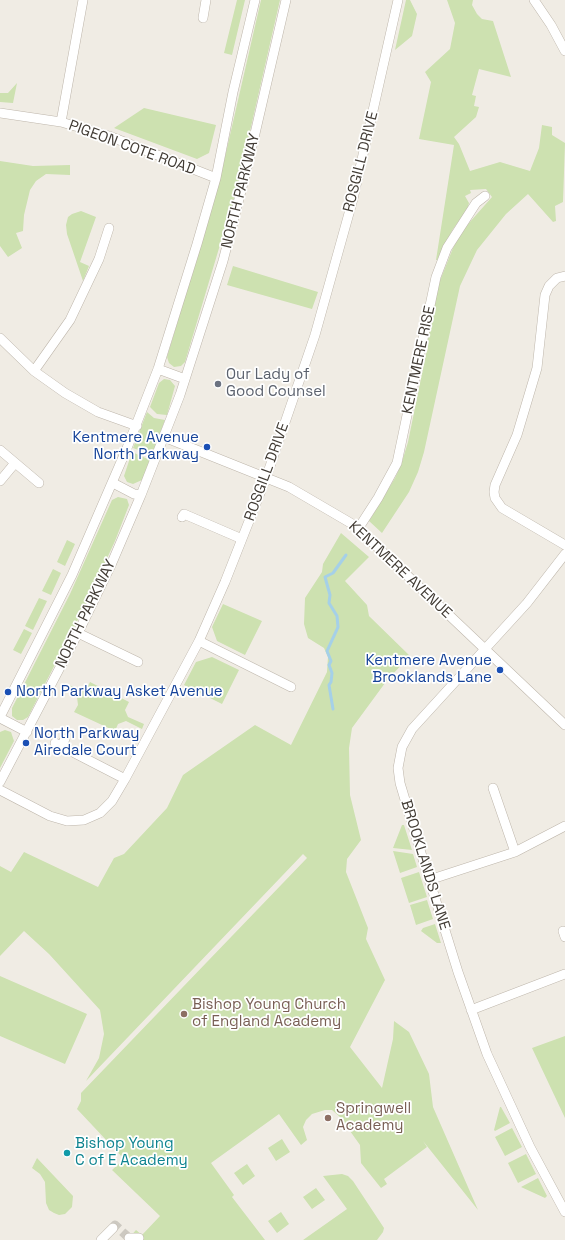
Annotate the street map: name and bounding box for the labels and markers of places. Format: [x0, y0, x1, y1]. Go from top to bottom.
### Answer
place label: Our Lady of Good Counsel [226, 366, 326, 401]
marker: Our Lady of Good Counsel [213, 379, 223, 389]
place label: Kentmere Avenue North Parkway [73, 429, 199, 464]
marker: Kentmere Avenue North Parkway [202, 442, 212, 452]
place label: Kentmere Avenue Brooklands Lane [366, 652, 492, 687]
marker: Kentmere Avenue Brooklands Lane [495, 665, 505, 675]
place label: North Parkway Asket Avenue [16, 683, 223, 701]
marker: North Parkway Asket Avenue [3, 687, 13, 697]
place label: North Parkway Airedale Court [34, 725, 140, 760]
marker: North Parkway Airedale Court [21, 738, 31, 748]
place label: Bishop Young Church of England Academy [192, 996, 346, 1031]
marker: Bishop Young Church of England Academy [179, 1009, 189, 1019]
place label: Springwell Academy [336, 1100, 411, 1135]
marker: Springwell Academy [323, 1113, 333, 1123]
place label: Bishop Young C of E Academy [75, 1135, 188, 1170]
marker: Bishop Young C of E Academy [62, 1148, 72, 1158]

